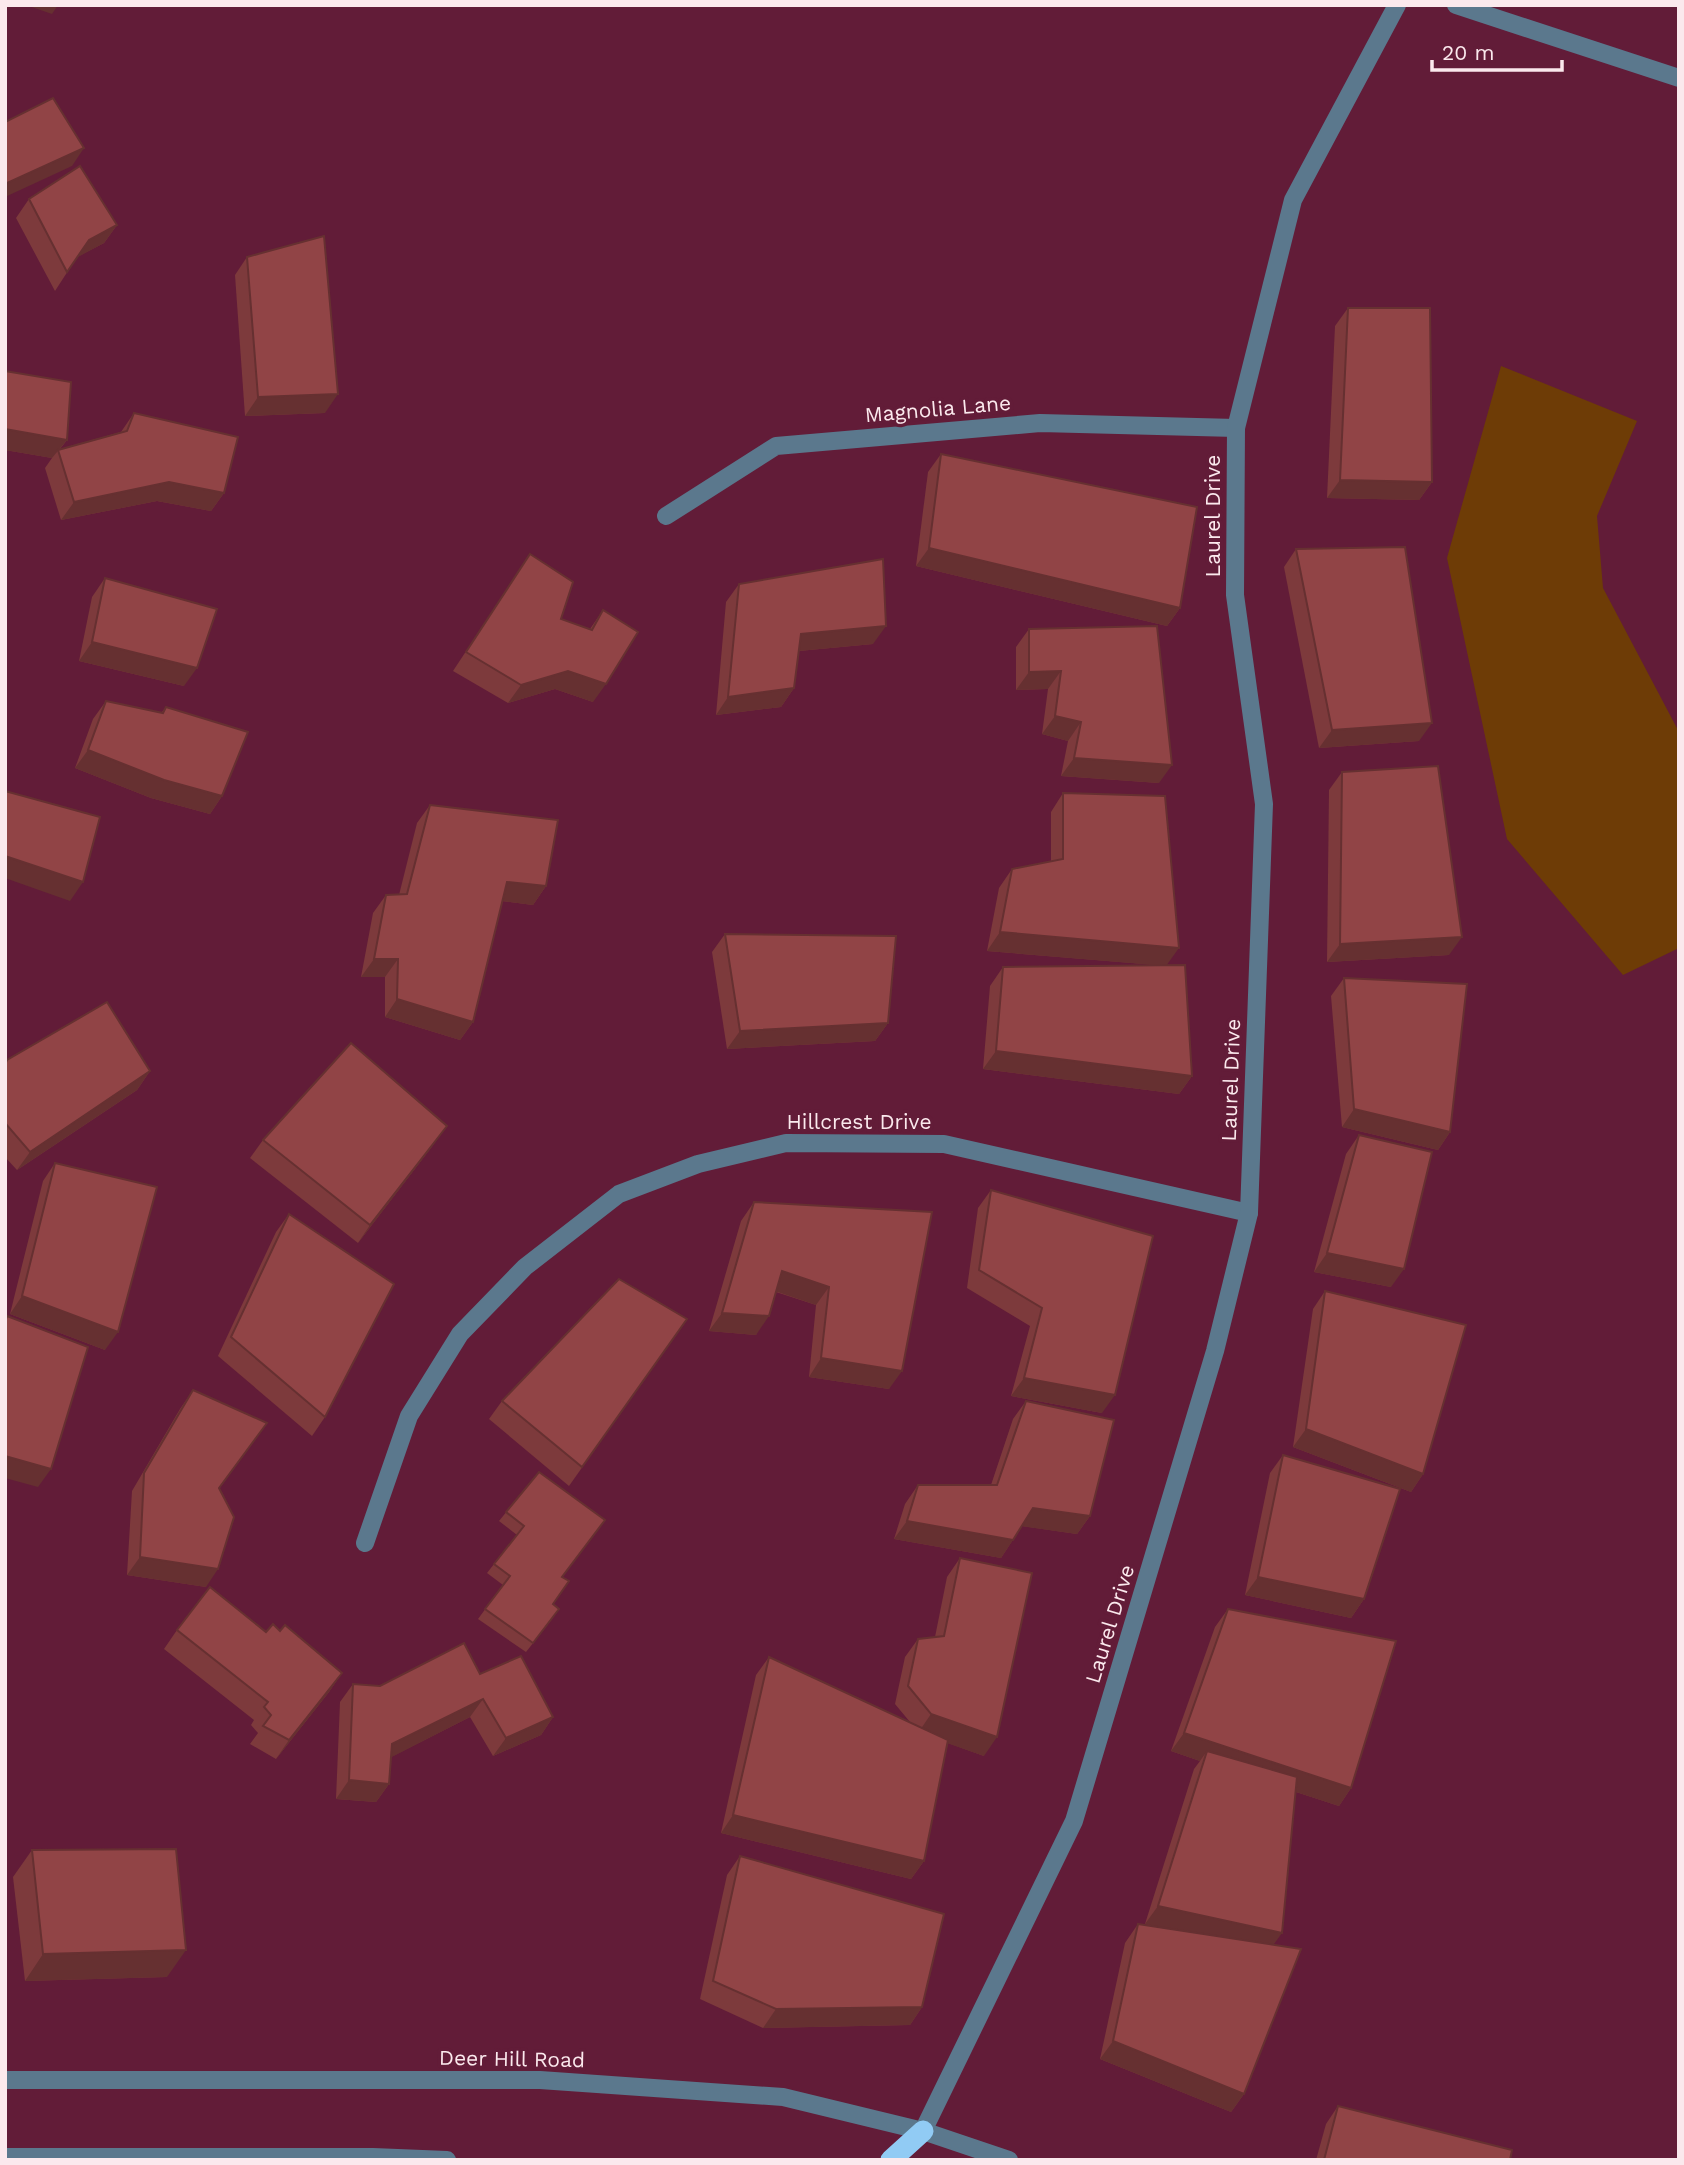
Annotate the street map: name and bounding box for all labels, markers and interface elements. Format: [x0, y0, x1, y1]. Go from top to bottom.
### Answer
scale bar [1432, 28, 1562, 72]
text: 20 m [1442, 40, 1494, 65]
street label: Magnolia Lane [864, 390, 1012, 427]
street label: Laurel Drive [1200, 455, 1225, 577]
street label: Laurel Drive [1216, 1018, 1245, 1142]
street label: Hillcrest Drive [786, 1109, 932, 1134]
street label: Laurel Drive [1080, 1561, 1139, 1686]
street label: Deer Hill Road [439, 2045, 585, 2072]

